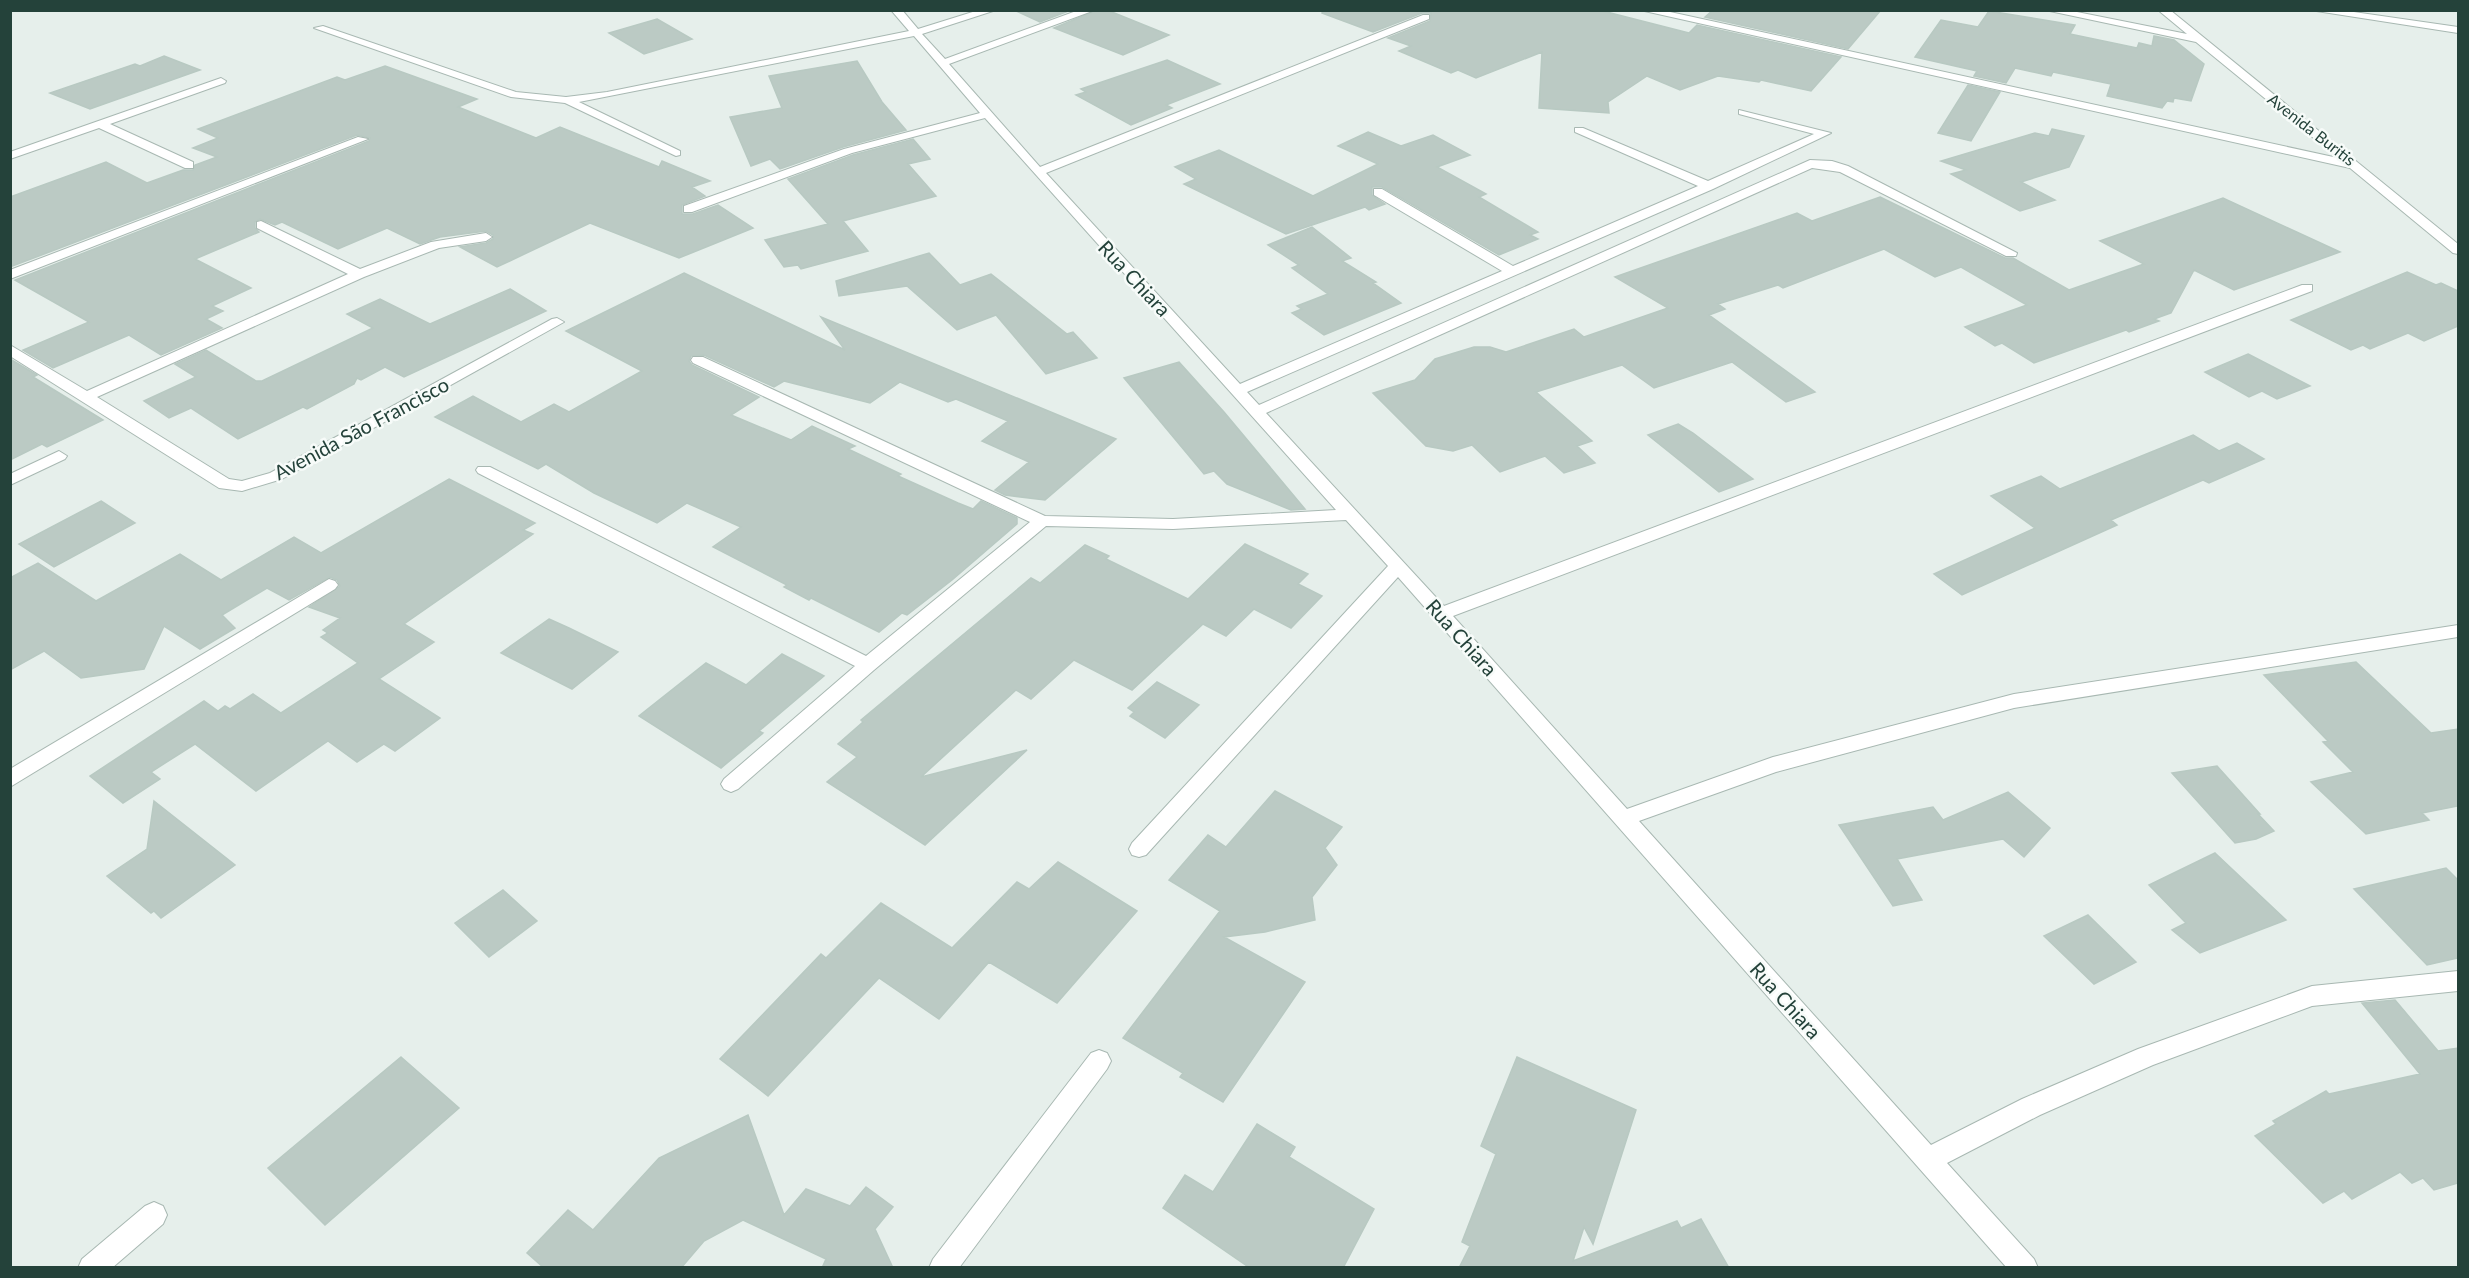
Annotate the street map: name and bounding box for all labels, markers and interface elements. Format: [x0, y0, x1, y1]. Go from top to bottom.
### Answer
street label: Avenida Buritis [2264, 89, 2360, 169]
street label: Rua Chiara [1094, 235, 1176, 321]
street label: Avenida São Francisco [269, 372, 453, 484]
street label: Rua Chiara [1421, 594, 1503, 680]
street label: Rua Chiara [1745, 957, 1827, 1043]

